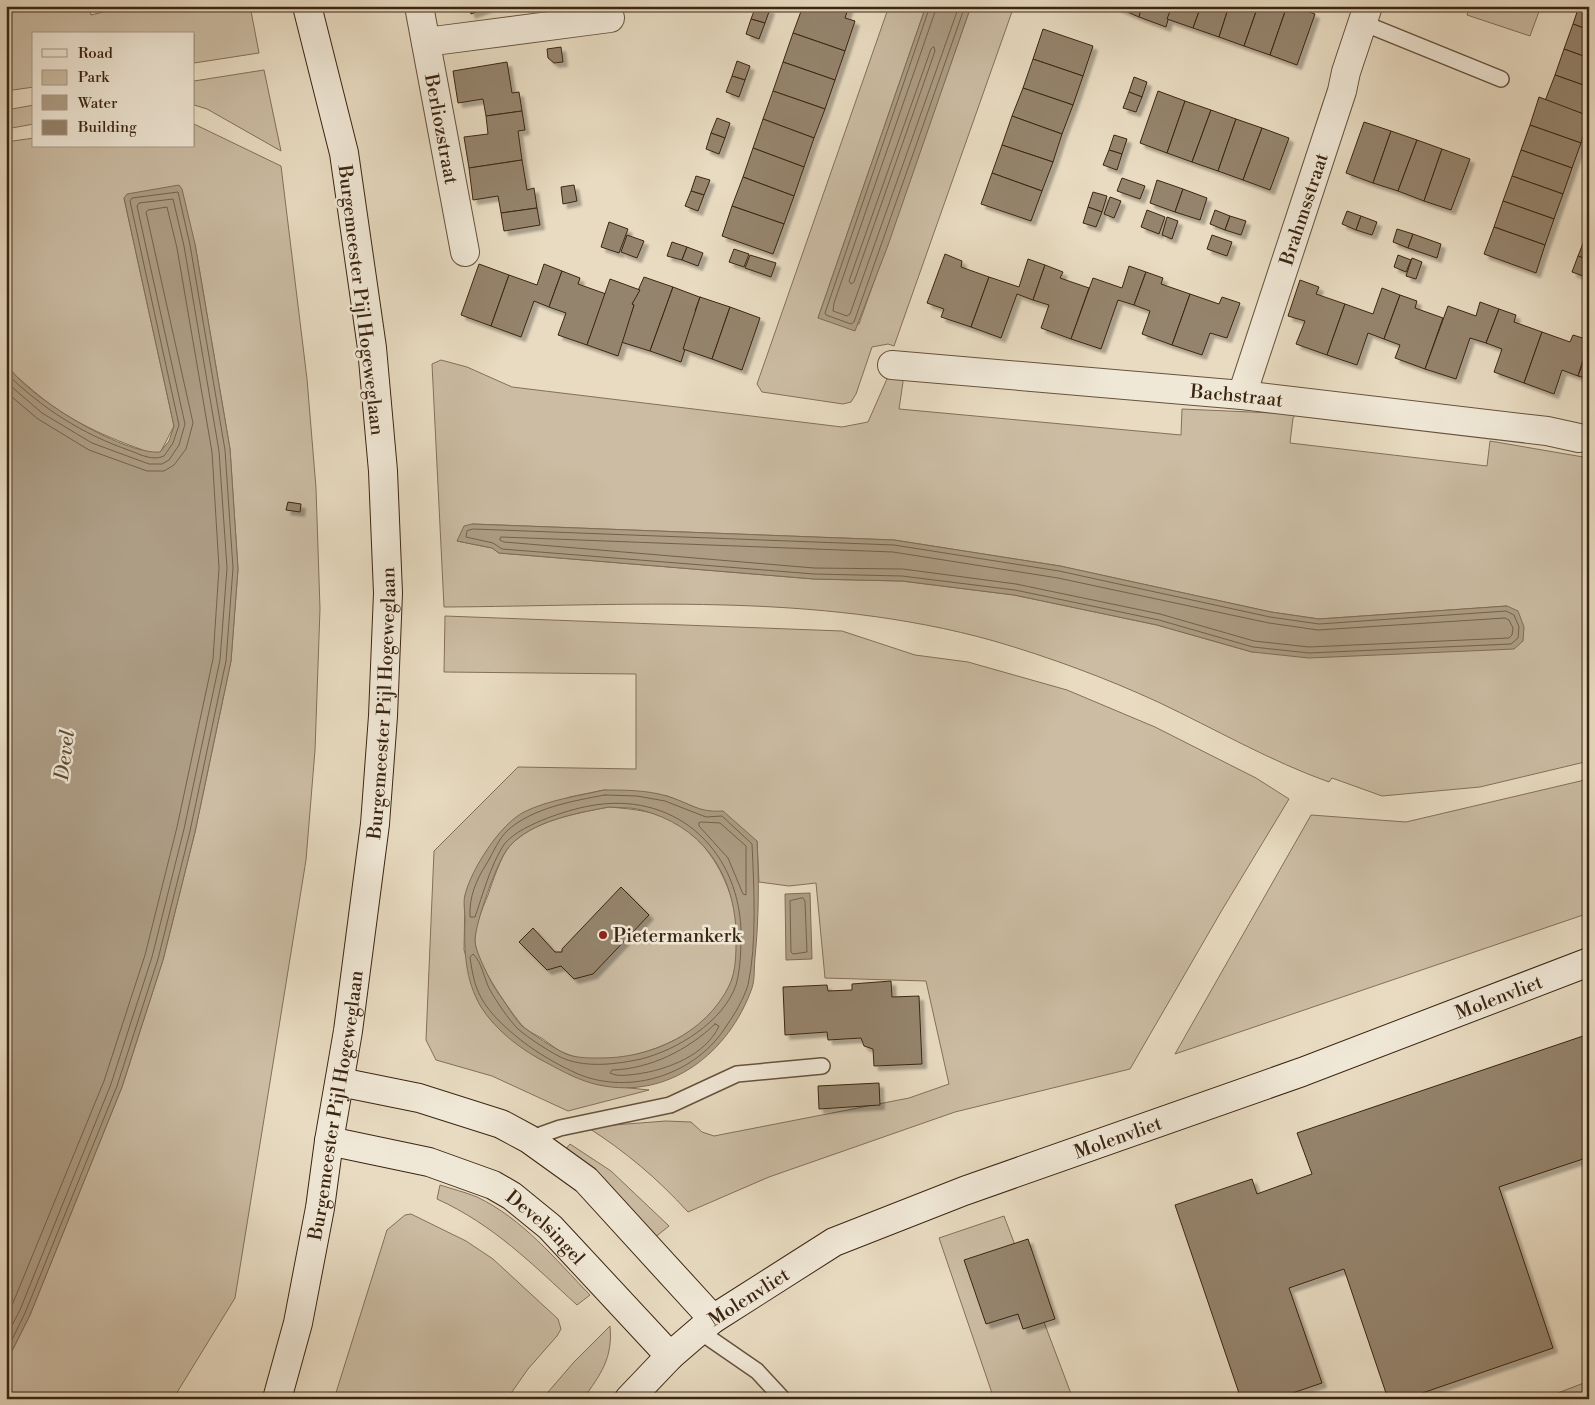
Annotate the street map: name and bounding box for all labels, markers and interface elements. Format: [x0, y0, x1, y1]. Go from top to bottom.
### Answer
legend [32, 32, 195, 148]
text: Road [78, 44, 113, 63]
text: Park [78, 68, 110, 87]
street label: Berliozstraat [419, 71, 463, 187]
text: Water [77, 94, 118, 113]
text: Building [77, 118, 137, 137]
street label: Brahmsstraat [1274, 150, 1334, 269]
street label: Burgemeester Pijl Hogeweglaan [332, 162, 390, 437]
street label: Bachstraat [1188, 380, 1285, 413]
street label: Burgemeester Pijl Hogeweglaan [362, 566, 401, 842]
water label: Devel [50, 728, 81, 783]
place label: Pietermankerk [613, 924, 743, 948]
marker: Pietermankerk [597, 929, 609, 941]
street label: Burgemeester Pijl Hogeweglaan [303, 969, 369, 1243]
street label: Molenvliet [1452, 970, 1546, 1025]
street label: Molenvliet [1071, 1111, 1165, 1164]
street label: Develsingel [501, 1185, 590, 1270]
street label: Molenvliet [704, 1263, 794, 1332]

